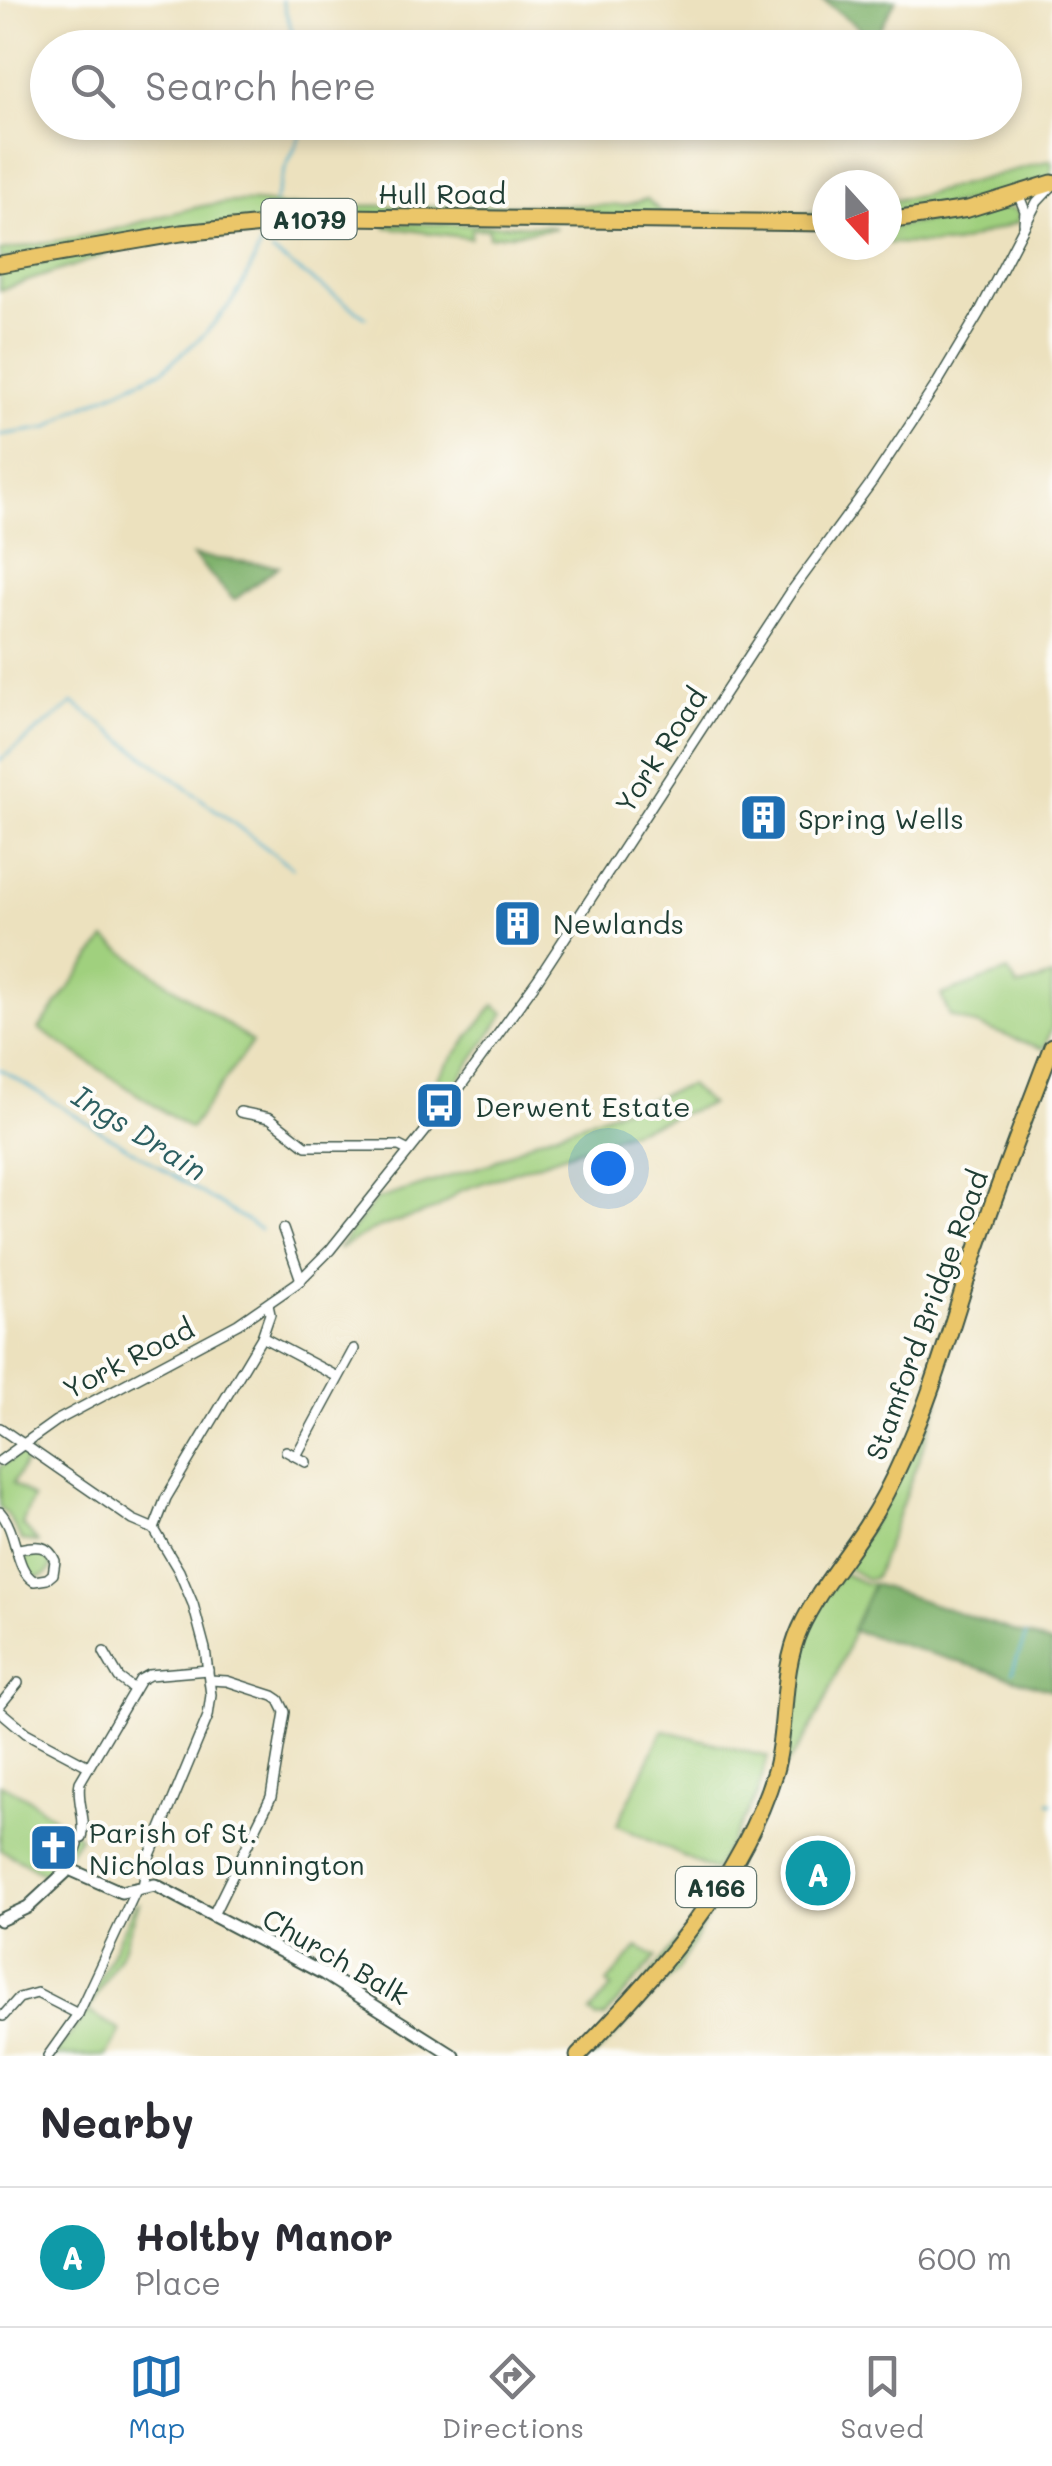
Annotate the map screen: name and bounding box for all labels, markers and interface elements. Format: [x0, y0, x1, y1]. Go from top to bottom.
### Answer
search box [30, 30, 1022, 140]
icon: search [65, 58, 120, 113]
text: Search here [145, 60, 376, 110]
north arrow [812, 170, 902, 260]
street label: Hull Road [378, 175, 506, 211]
road number: A1079 [262, 199, 356, 239]
street label: York Road [606, 680, 714, 820]
building icon: Spring Wells [737, 792, 789, 844]
place label: Spring Wells [798, 800, 964, 836]
building icon: Newlands [492, 897, 544, 949]
place label: Newlands [553, 905, 684, 941]
water label: Ings Drain [65, 1075, 215, 1189]
bus stop icon: Derwent Estate [414, 1080, 466, 1132]
place label: Derwent Estate [475, 1088, 691, 1124]
your location [583, 1143, 634, 1194]
street label: Stamford Bridge Road [857, 1165, 995, 1465]
street label: York Road [56, 1310, 200, 1406]
place label: Parish of St. Nicholas Dunnington [89, 1814, 364, 1882]
church icon: Parish of St. Nicholas Dunnington [28, 1822, 80, 1874]
pin: A [786, 1836, 850, 1910]
road number: A166 [676, 1867, 756, 1907]
street label: Church Balk [256, 1900, 416, 2012]
text: Nearby [40, 2094, 194, 2149]
text: Holtby Manor [135, 2211, 393, 2261]
text: A [61, 2236, 84, 2278]
text: 600 m [917, 2236, 1012, 2278]
text: Place [135, 2261, 221, 2303]
tab: Map [128, 2349, 185, 2445]
tab: Directions [442, 2349, 584, 2445]
tab: Saved [841, 2349, 924, 2445]

